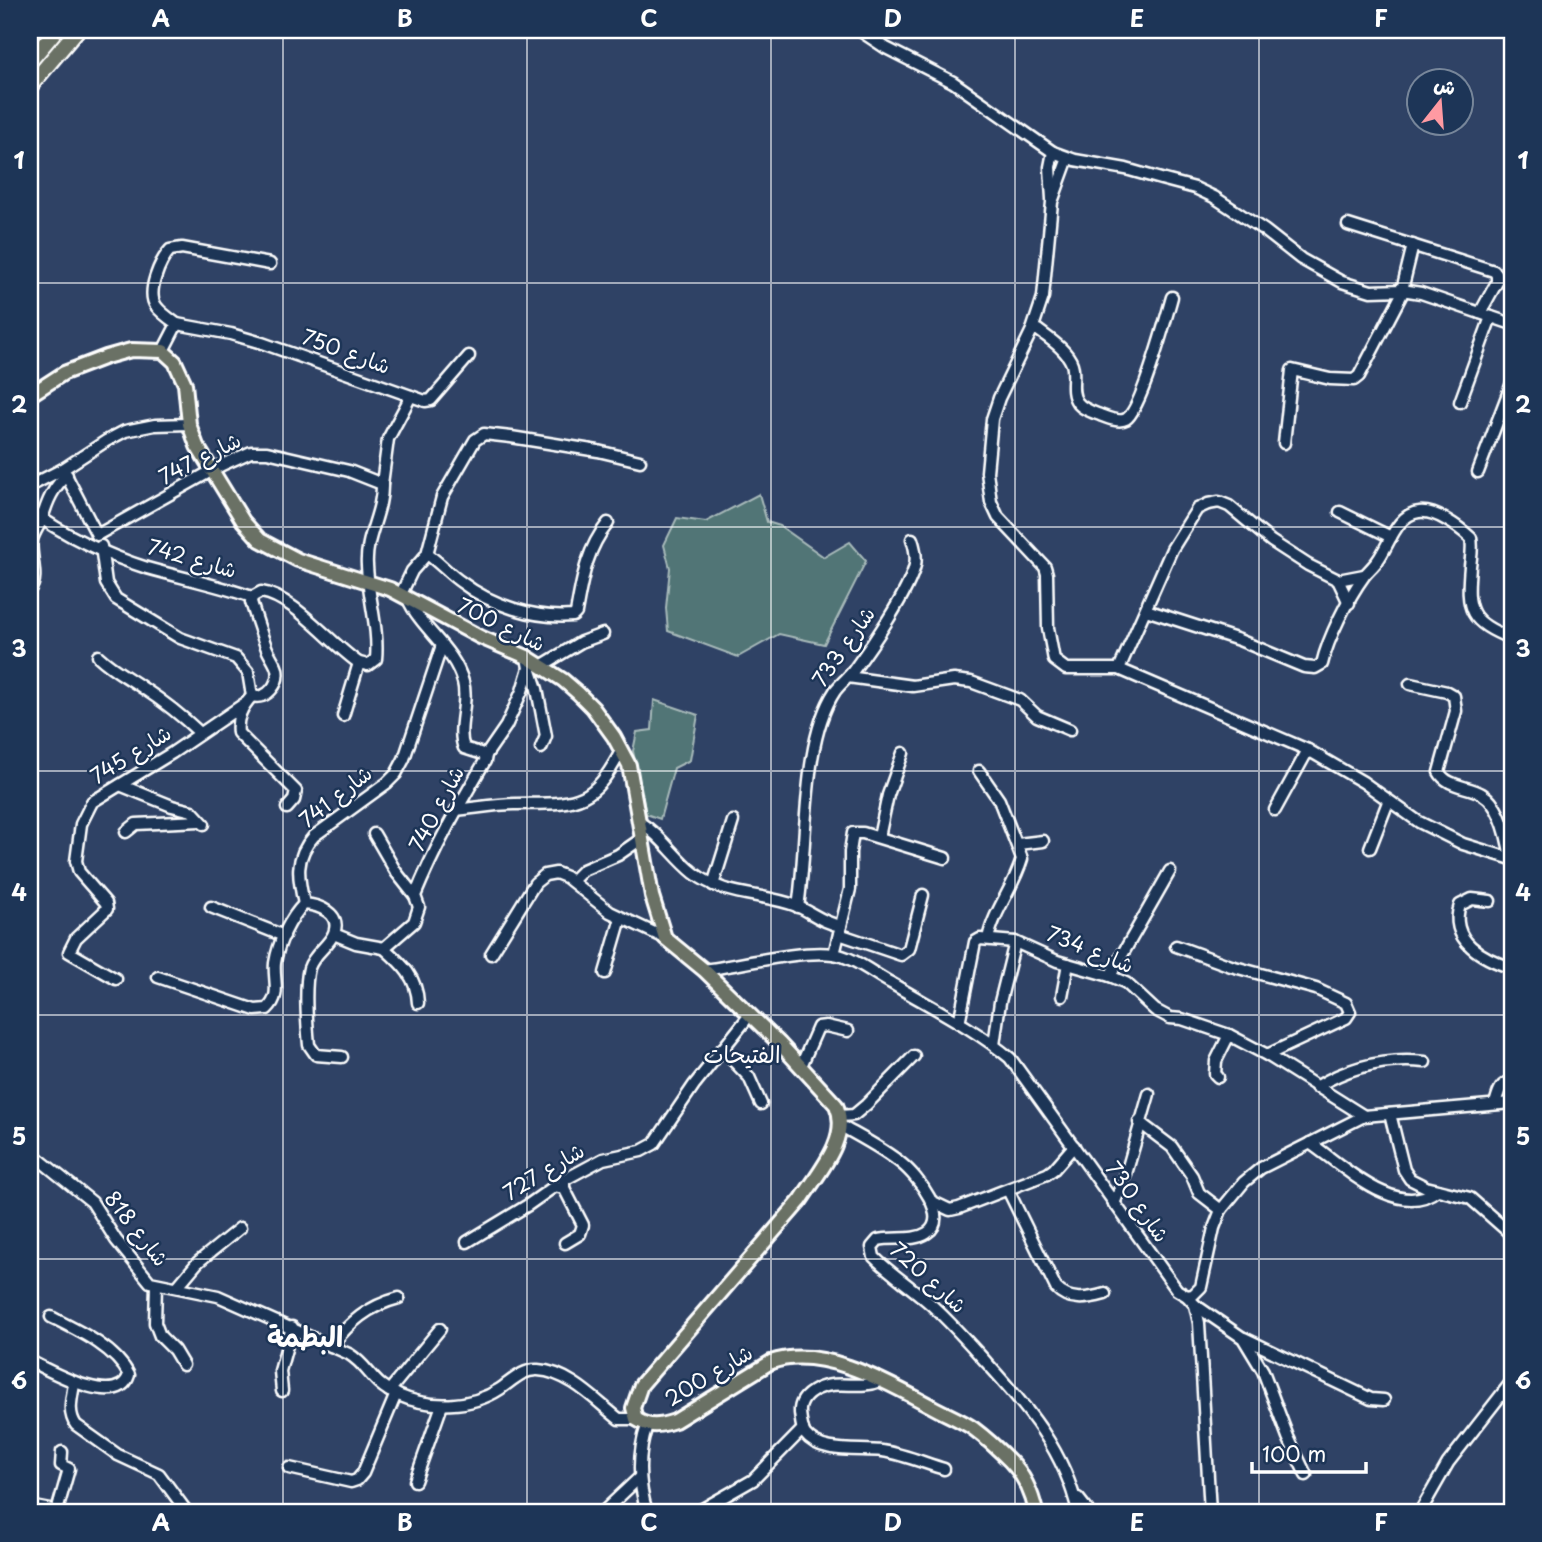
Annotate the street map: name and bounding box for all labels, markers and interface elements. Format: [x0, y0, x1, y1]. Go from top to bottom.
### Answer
text: A [152, 0, 170, 35]
text: B [397, 0, 413, 35]
text: C [640, 0, 658, 35]
text: D [884, 0, 902, 35]
text: E [1130, 0, 1144, 35]
text: F [1374, 0, 1388, 35]
north arrow [1406, 66, 1476, 136]
text: ش [1431, 68, 1459, 101]
text: 1 [14, 142, 25, 177]
text: 1 [1518, 142, 1529, 177]
street label: شارع 750 [298, 319, 395, 382]
text: 2 [11, 386, 27, 421]
text: 2 [1515, 386, 1531, 421]
street label: شارع 747 [152, 423, 246, 492]
street label: شارع 742 [144, 529, 241, 586]
street label: شارع 700 [452, 588, 551, 659]
street label: شارع 733 [803, 599, 883, 693]
text: 3 [11, 630, 27, 665]
text: 3 [1515, 630, 1531, 665]
street label: شارع 745 [83, 716, 177, 792]
street label: شارع 741 [291, 757, 379, 835]
street label: شارع 740 [399, 760, 472, 857]
text: 4 [11, 874, 27, 909]
text: 4 [1515, 874, 1531, 909]
street label: شارع 734 [1042, 916, 1139, 981]
district label: الفتيحات [703, 1036, 781, 1071]
text: 5 [12, 1118, 26, 1153]
text: 5 [1516, 1118, 1530, 1153]
street label: شارع 727 [496, 1133, 590, 1208]
street label: شارع 730 [1098, 1154, 1178, 1249]
street label: شارع 818 [97, 1183, 177, 1273]
street label: شارع 720 [883, 1233, 975, 1321]
district label: البطمة [267, 1314, 343, 1357]
street label: شارع 200 [658, 1335, 759, 1414]
text: 6 [11, 1362, 27, 1397]
text: 6 [1515, 1362, 1531, 1397]
scale bar [1252, 1430, 1365, 1474]
text: 100 m [1262, 1437, 1326, 1469]
text: A [152, 1504, 170, 1539]
text: B [397, 1504, 413, 1539]
text: C [640, 1504, 658, 1539]
text: D [884, 1504, 902, 1539]
text: E [1130, 1504, 1144, 1539]
text: F [1374, 1504, 1388, 1539]

